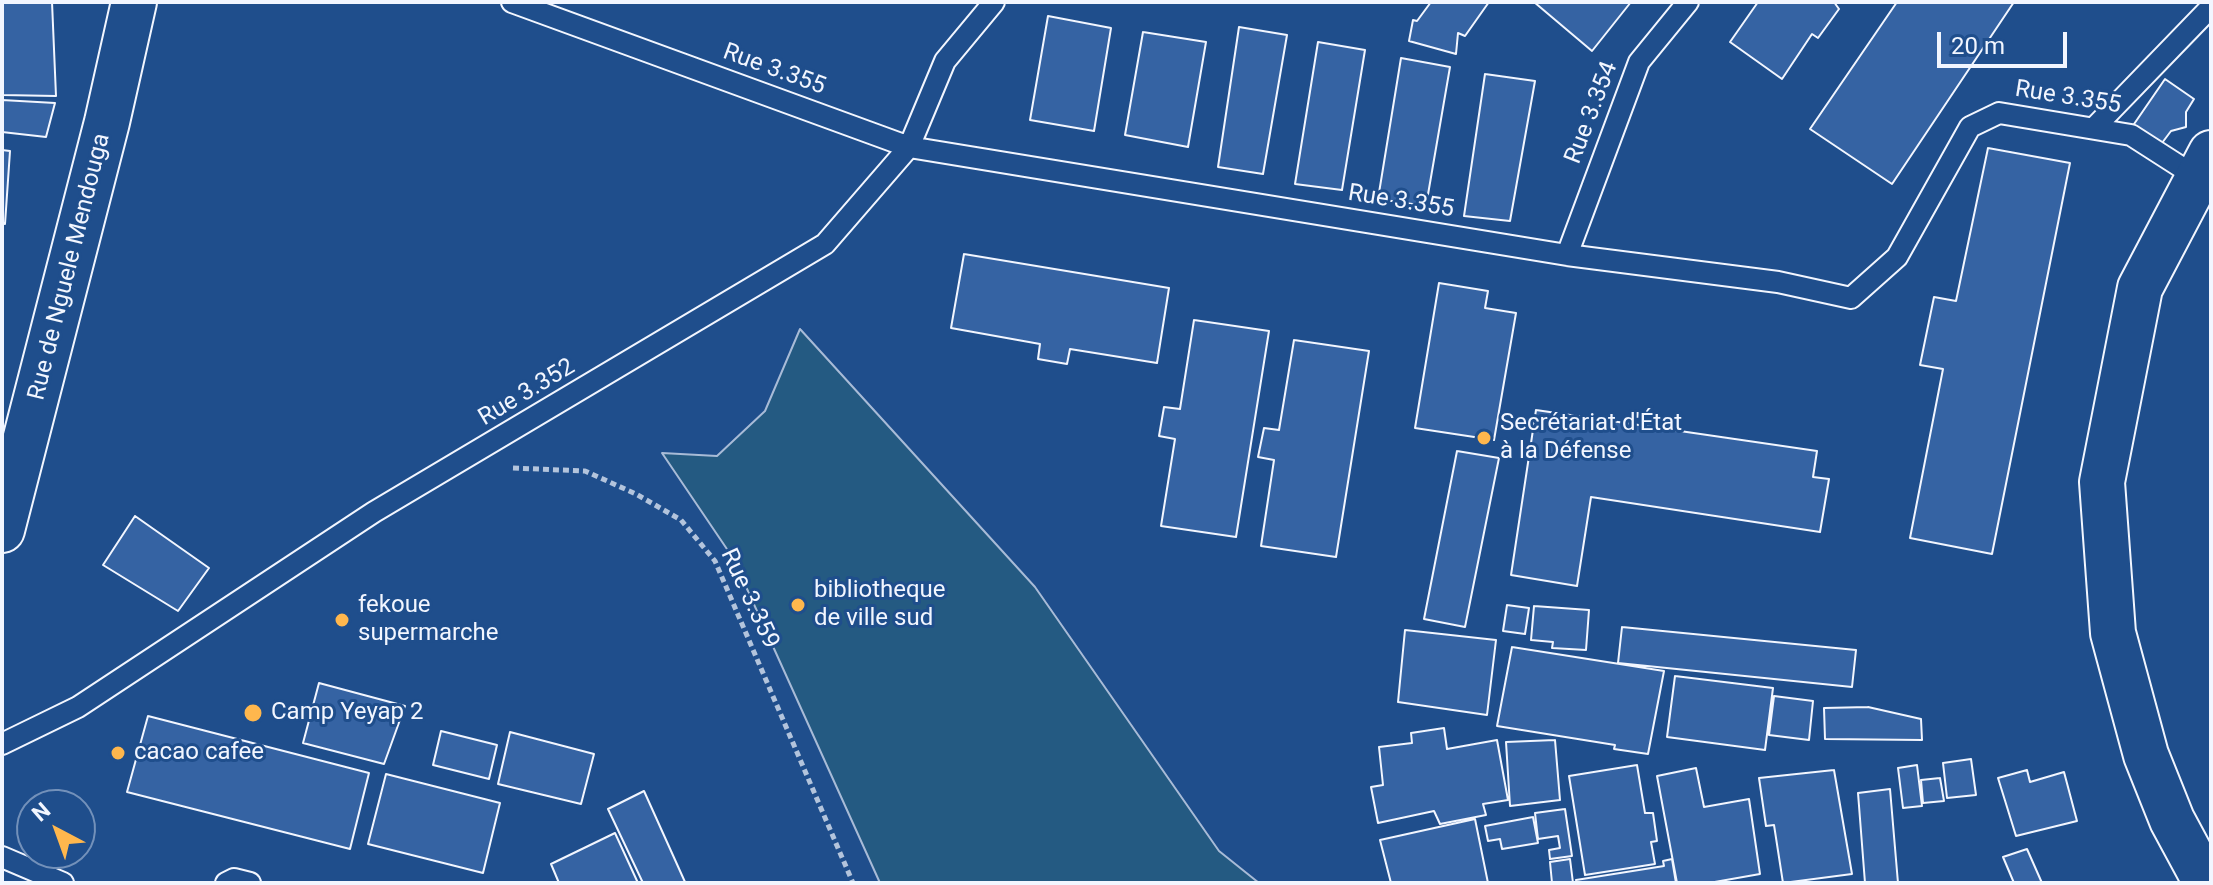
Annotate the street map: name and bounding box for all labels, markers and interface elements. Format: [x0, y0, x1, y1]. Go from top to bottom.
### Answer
scale bar [1941, 16, 2071, 66]
text: 20 m [1951, 32, 2005, 60]
street label: Rue 3.355 [719, 38, 829, 102]
street label: Rue 3.354 [1559, 58, 1625, 168]
street label: Rue 3.355 [2013, 75, 2123, 121]
street label: Rue de Nguele Mendouga [23, 131, 117, 403]
street label: Rue 3.355 [1346, 179, 1456, 225]
street label: Rue 3.352 [474, 353, 580, 433]
place label: Secrétariat d'État à la Défense [1500, 410, 1682, 466]
marker: Secrétariat d'État à la Défense [1475, 429, 1493, 447]
street label: Rue 3.359 [713, 544, 785, 654]
place label: bibliotheque de ville sud [814, 577, 946, 633]
place label: fekoue supermarche [358, 592, 498, 648]
marker: bibliotheque de ville sud [789, 596, 807, 614]
marker: fekoue supermarche [333, 611, 351, 629]
place label: Camp Yeyap 2 [271, 699, 424, 727]
marker: Camp Yeyap 2 [242, 702, 264, 724]
place label: cacao cafee [134, 739, 264, 767]
marker: cacao cafee [109, 744, 127, 762]
north arrow [16, 789, 96, 869]
text: N [27, 797, 55, 827]

